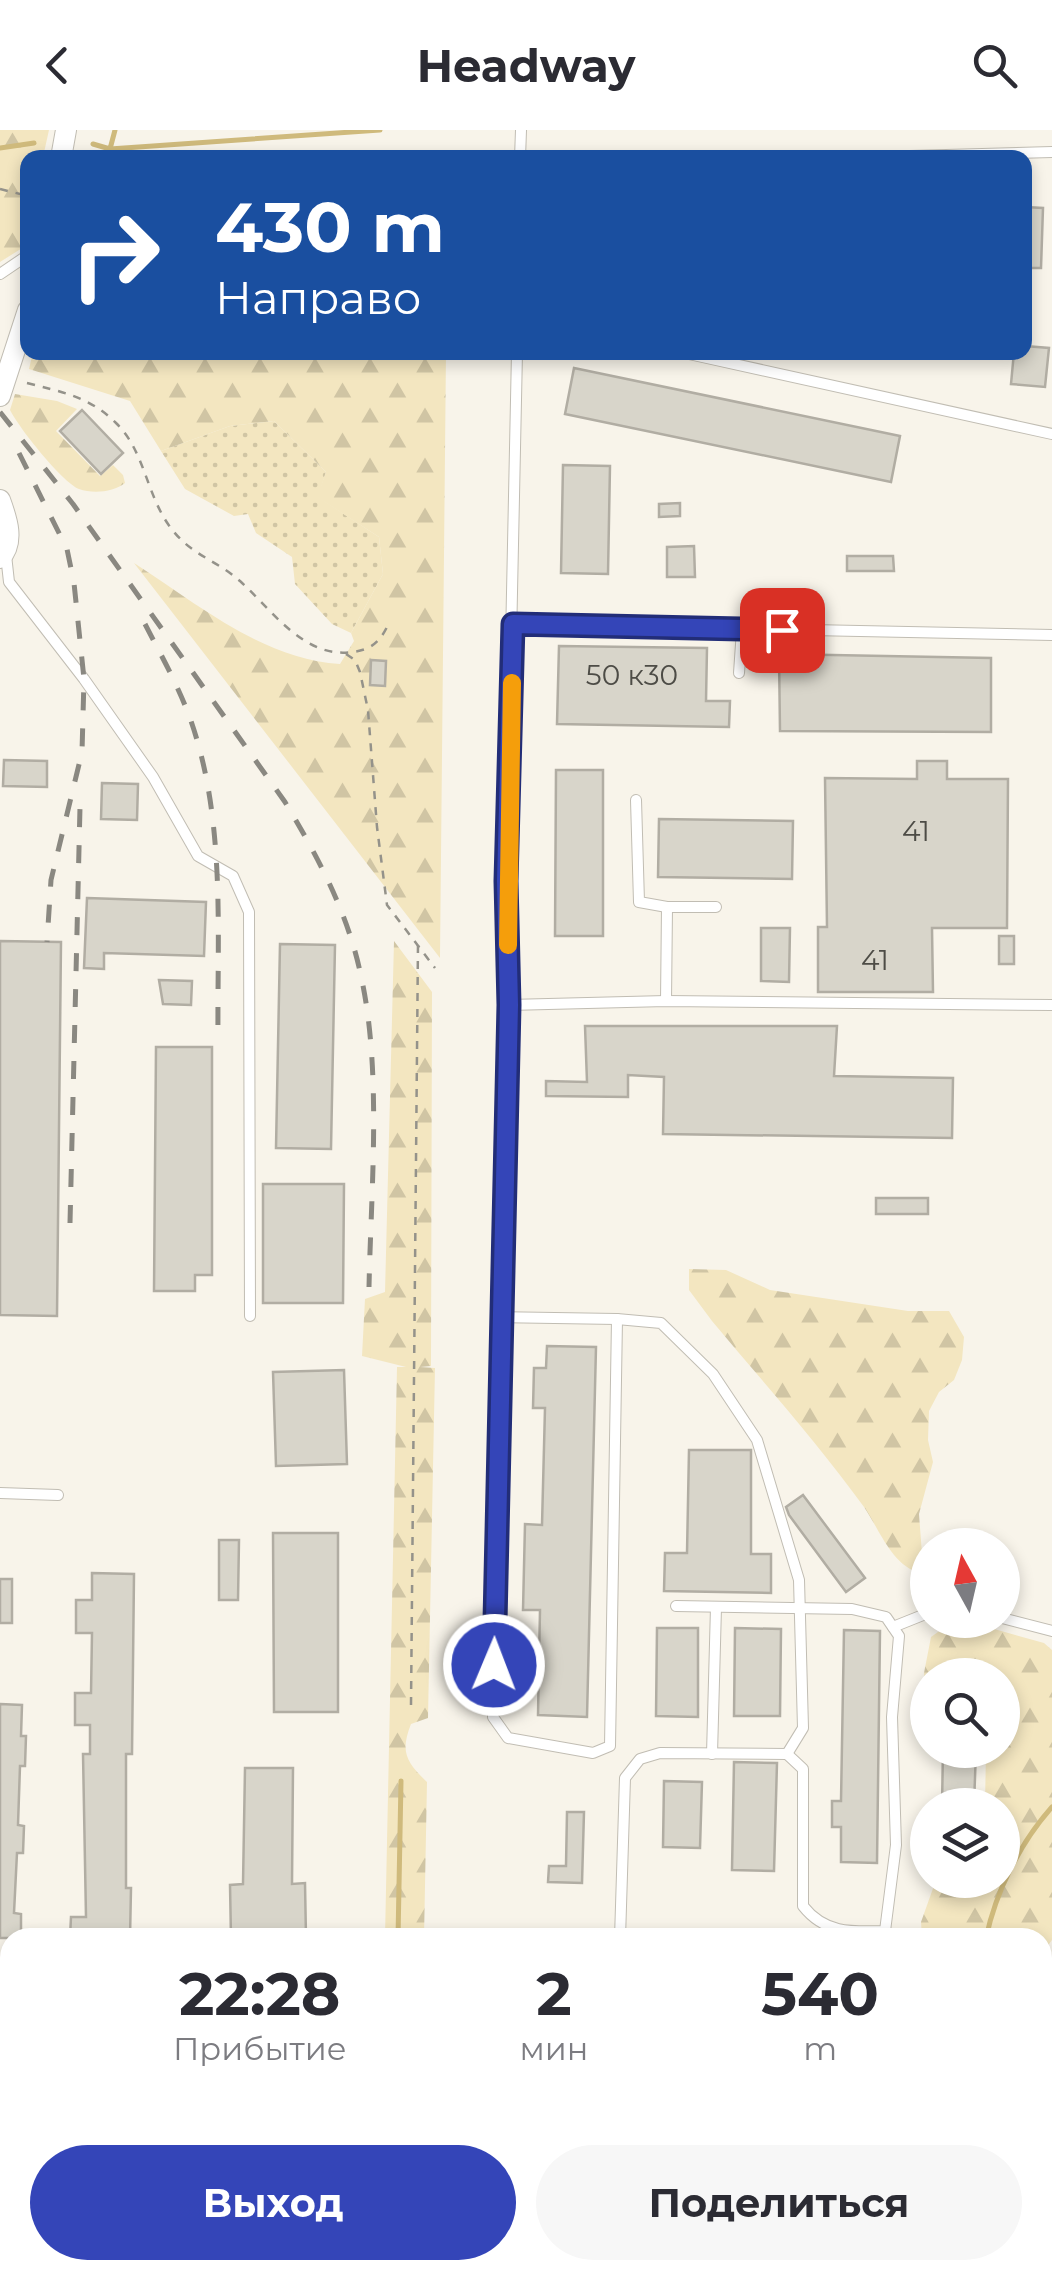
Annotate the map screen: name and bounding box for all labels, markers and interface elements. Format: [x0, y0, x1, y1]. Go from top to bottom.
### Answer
icon: back [30, 38, 85, 93]
text: Headway [417, 38, 635, 93]
icon: search [967, 38, 1022, 93]
text: 430 m [215, 184, 445, 270]
icon: right [50, 190, 180, 320]
text: Направо [215, 270, 421, 325]
pin [740, 588, 825, 673]
icon: arrive [755, 603, 810, 658]
house number: 50 к30 [586, 658, 678, 692]
house number: 41 [902, 814, 930, 848]
house number: 41 [861, 943, 889, 977]
north arrow [910, 1528, 1020, 1638]
map controls [910, 1528, 1020, 1898]
position arrow [442, 1613, 546, 1717]
button: search [910, 1658, 1020, 1768]
button: layers [910, 1788, 1020, 1898]
text: 22:28 [179, 1957, 340, 2030]
text: 2 [536, 1957, 572, 2030]
text: 540 [761, 1957, 879, 2030]
text: Прибытие [173, 2029, 346, 2068]
text: мин [519, 2029, 588, 2068]
text: m [803, 2029, 837, 2068]
button: Выход [30, 2145, 516, 2260]
button: Поделиться [536, 2145, 1022, 2260]

